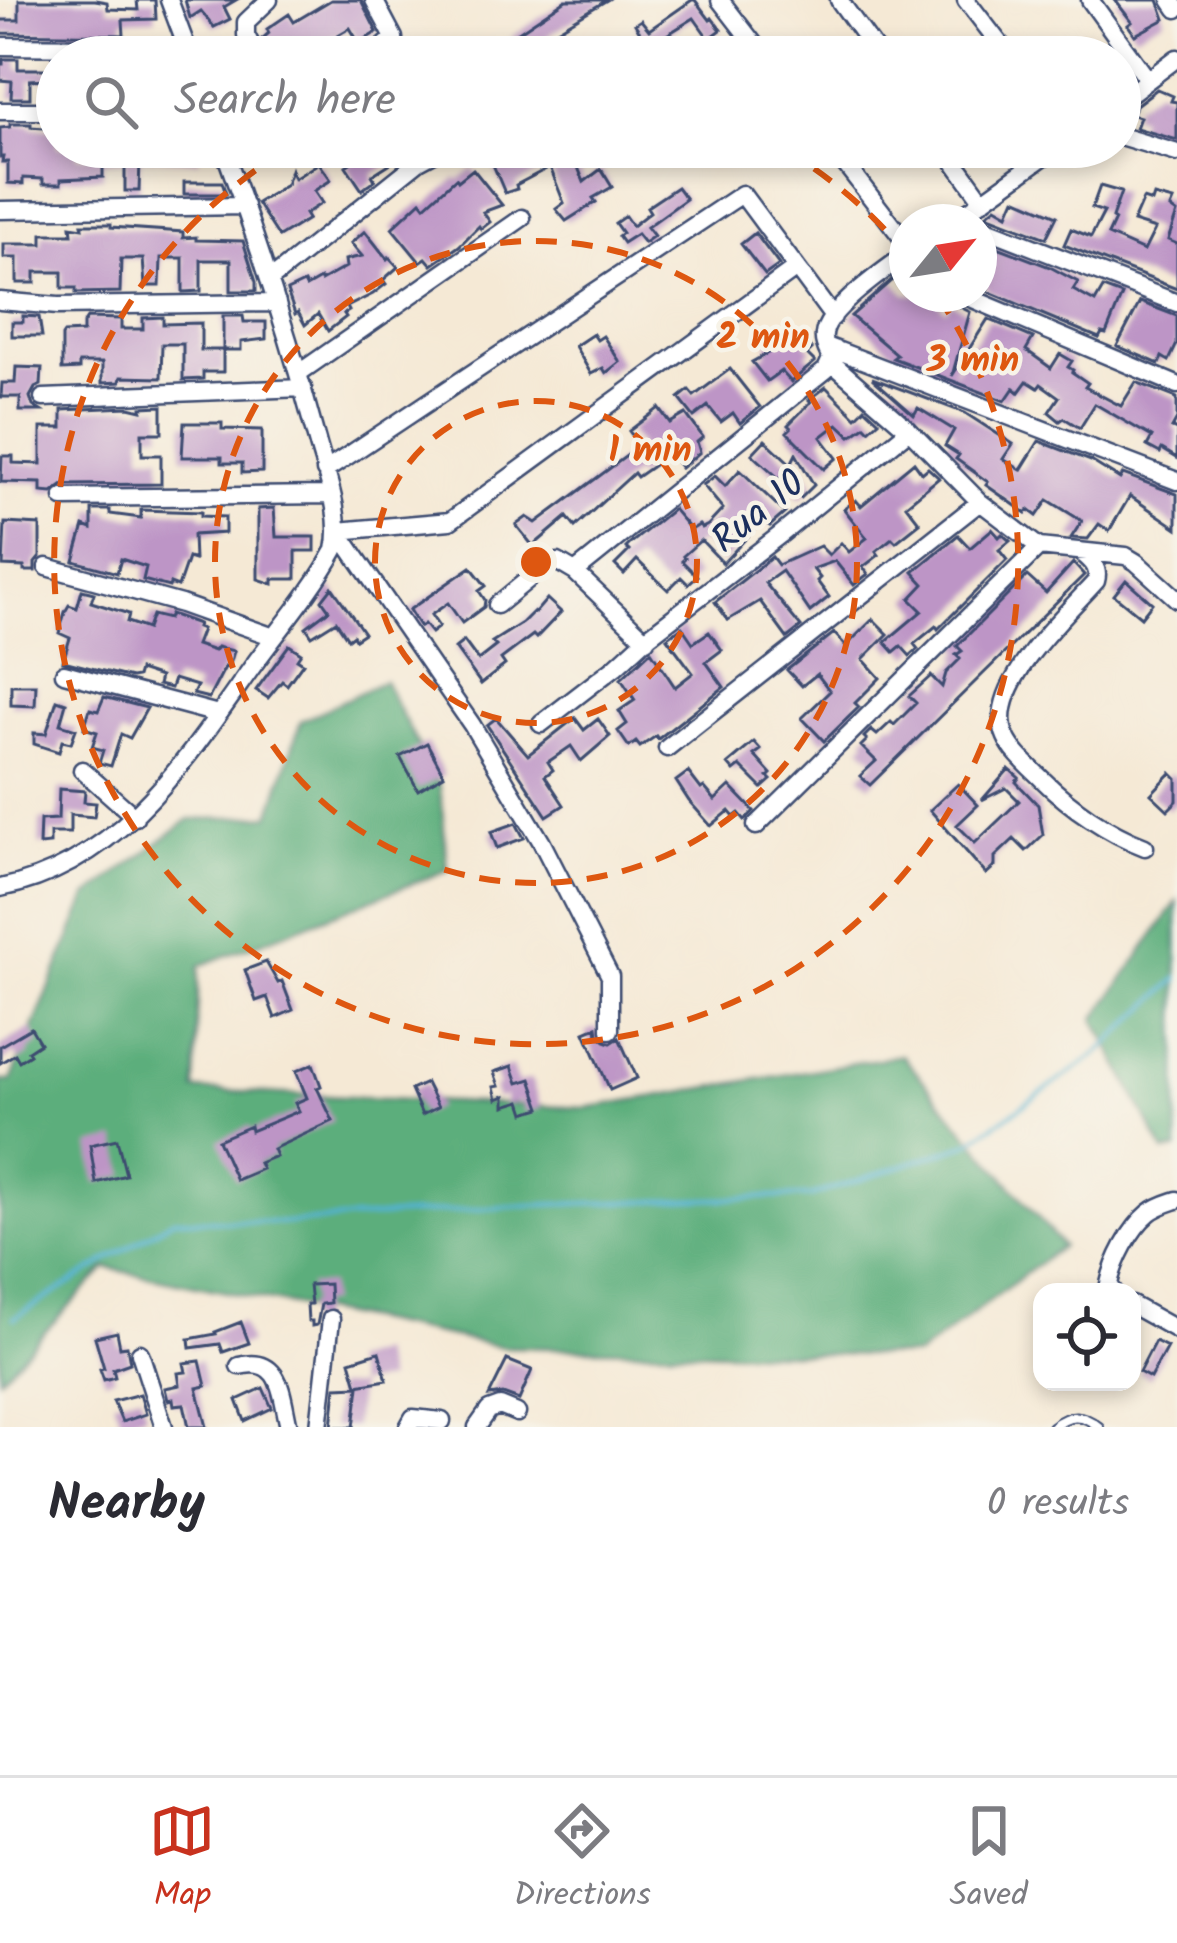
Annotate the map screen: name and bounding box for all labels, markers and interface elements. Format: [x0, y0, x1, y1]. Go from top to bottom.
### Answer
search box [36, 36, 1141, 168]
text: Search here [174, 66, 396, 138]
icon: search [78, 69, 144, 135]
north arrow [889, 204, 997, 312]
text: 2 min [716, 310, 810, 367]
text: 3 min [926, 333, 1019, 390]
text: 1 min [608, 423, 692, 480]
street label: Rua 10 [698, 455, 821, 571]
centre of rings [515, 541, 557, 583]
map controls [1033, 1283, 1141, 1391]
button: locate [1033, 1283, 1141, 1391]
text: Nearby [48, 1465, 205, 1546]
text: 0 results [987, 1474, 1129, 1536]
tab: Map [149, 1798, 215, 1923]
tab: Directions [514, 1798, 651, 1923]
tab: Saved [949, 1798, 1028, 1923]

